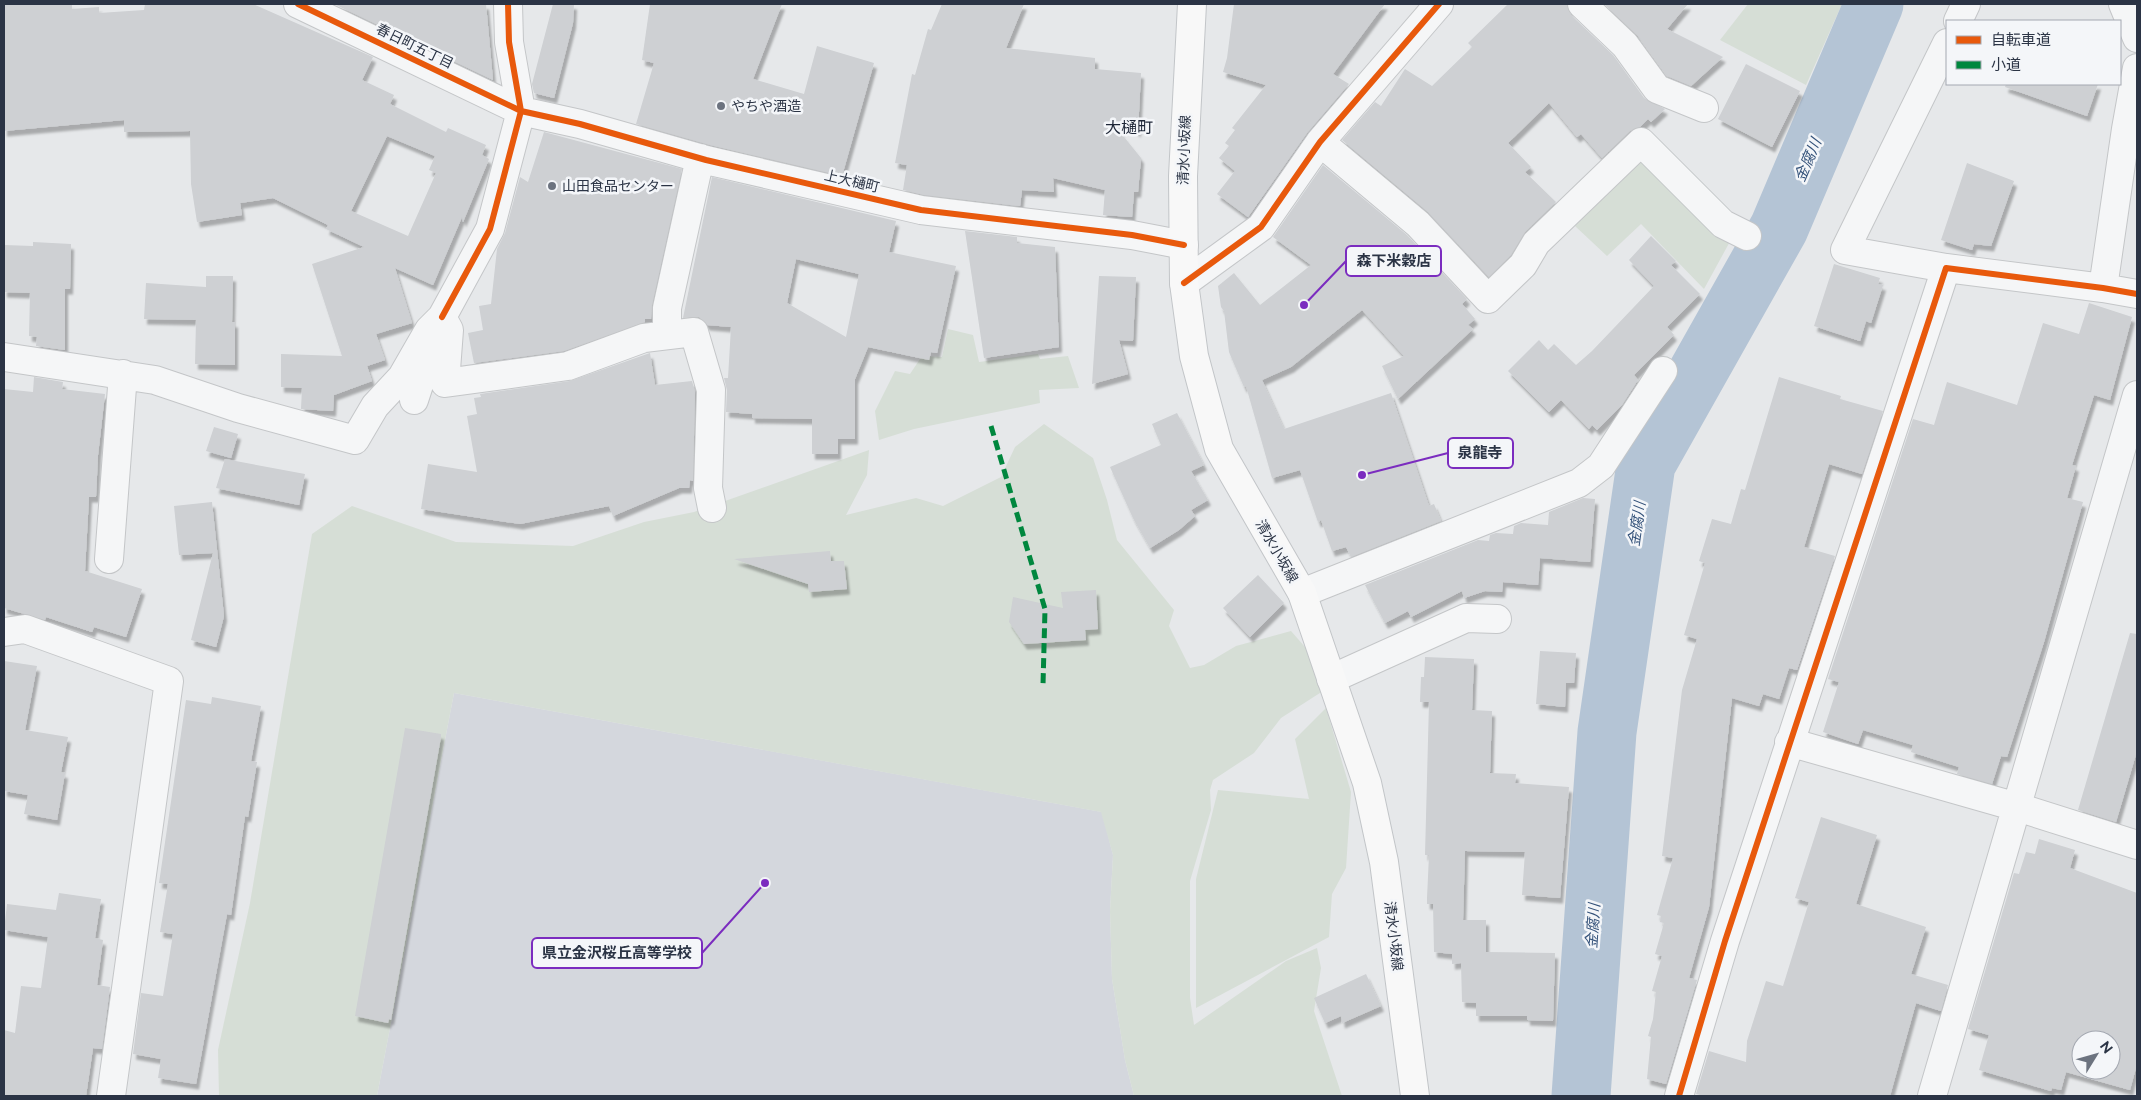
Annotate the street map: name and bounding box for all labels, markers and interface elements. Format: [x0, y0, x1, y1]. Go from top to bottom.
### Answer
street label: 春日町五丁目 [374, 20, 456, 72]
legend [1946, 20, 2121, 85]
text: 自転車道 [1991, 31, 2051, 49]
text: 小道 [1991, 56, 2021, 74]
place label: やちや酒造 [731, 98, 801, 114]
marker: やちや酒造 [715, 100, 727, 112]
street label: 清水小坂線 [1175, 115, 1193, 185]
district label: 大樋町 [1105, 118, 1153, 137]
water label: 金腐川 [1791, 134, 1826, 184]
street label: 上大樋町 [823, 167, 881, 195]
place label: 山田食品センター [562, 178, 674, 194]
marker: 山田食品センター [546, 180, 558, 192]
callout: 森下米穀店 [1346, 246, 1441, 276]
text: 森下米穀店 [1356, 252, 1432, 270]
callout: 泉龍寺 [1448, 438, 1513, 468]
text: 泉龍寺 [1457, 444, 1503, 462]
water label: 金腐川 [1625, 498, 1649, 548]
street label: 清水小坂線 [1253, 517, 1301, 585]
street label: 清水小坂線 [1382, 900, 1406, 972]
water label: 金腐川 [1582, 901, 1604, 949]
callout: 県立金沢桜丘高等学校 [532, 938, 702, 968]
text: 県立金沢桜丘高等学校 [542, 944, 692, 962]
north arrow [2071, 1030, 2121, 1080]
text: N [2097, 1038, 2116, 1056]

